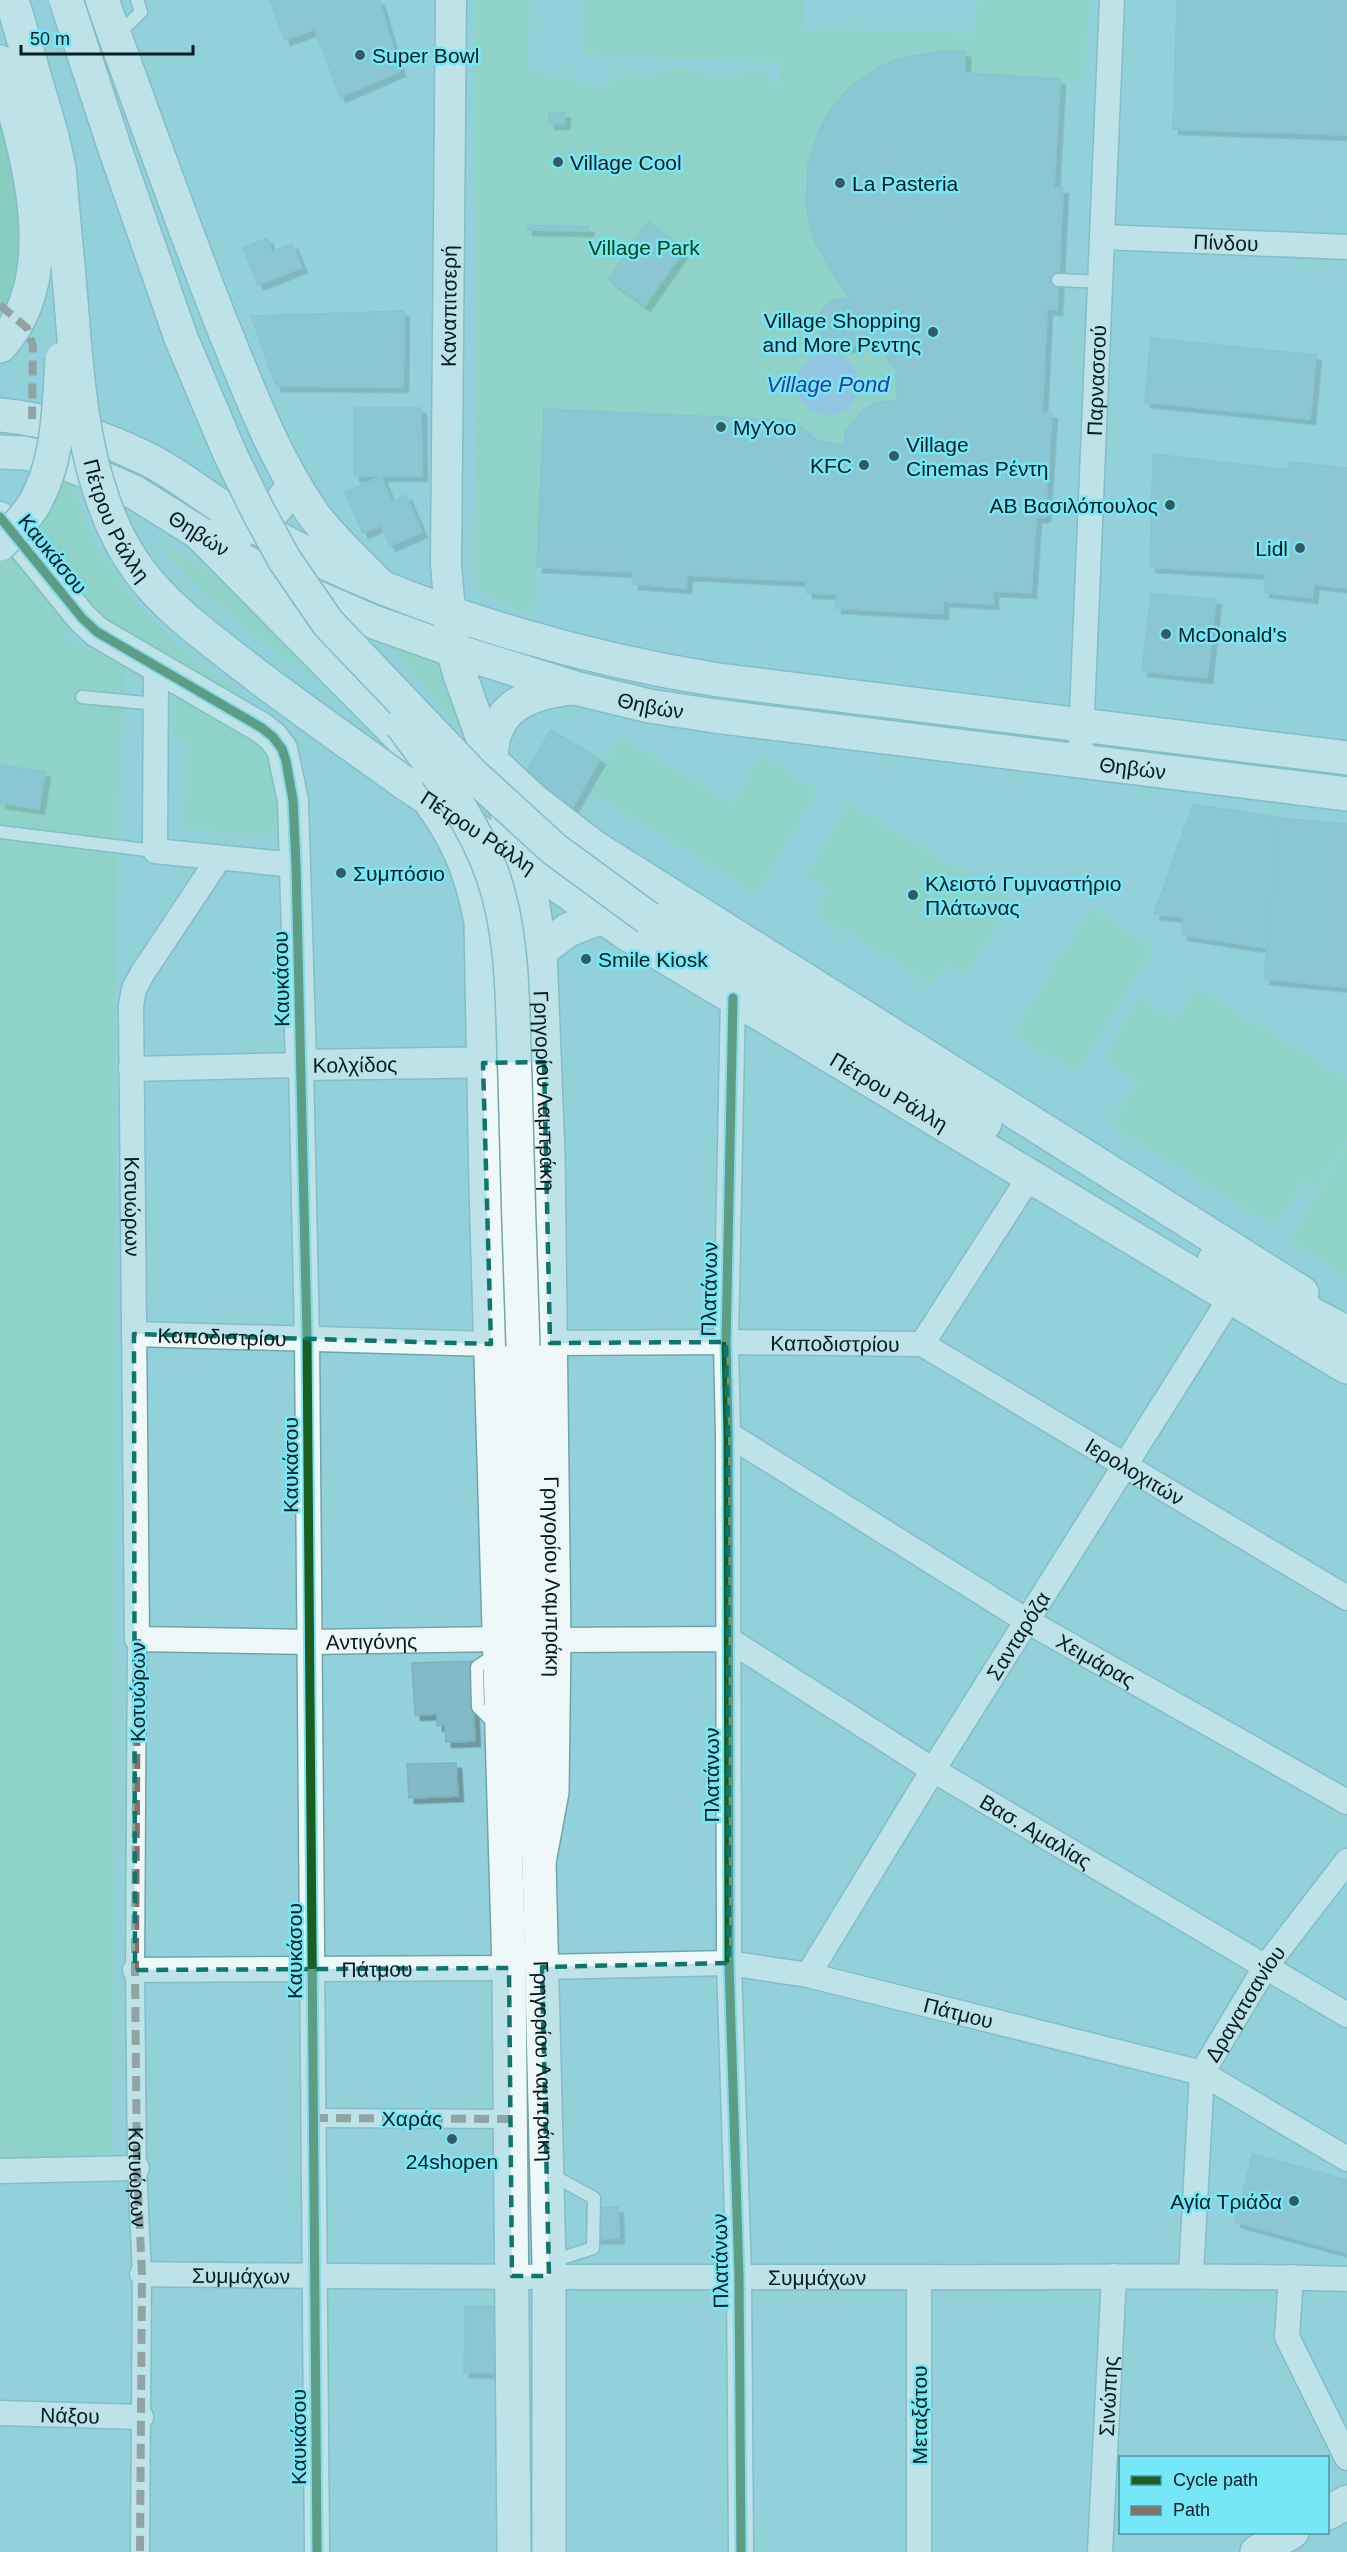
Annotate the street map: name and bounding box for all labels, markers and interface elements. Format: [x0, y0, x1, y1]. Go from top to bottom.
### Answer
scale bar [21, 18, 194, 56]
text: 50 m [30, 29, 70, 49]
place label: Super Bowl [372, 44, 479, 67]
marker: Super Bowl [353, 48, 367, 62]
place label: Village Cool [570, 151, 682, 174]
marker: Village Cool [551, 155, 565, 169]
place label: La Pasteria [852, 172, 959, 195]
marker: La Pasteria [833, 176, 847, 190]
street label: Πίνδου [1193, 229, 1259, 255]
park label: Village Park [588, 236, 700, 259]
street label: Καναπιτσερή [436, 245, 460, 367]
place label: Village Shopping and More Ρεντης [762, 309, 921, 356]
street label: Παρνασσού [1082, 324, 1110, 436]
marker: Village Shopping and More Ρεντης [926, 325, 940, 339]
water label: Village Pond [766, 372, 890, 397]
place label: MyYoo [733, 416, 796, 439]
marker: MyYoo [714, 420, 728, 434]
place label: Village Cinemas Ρέντη [906, 433, 1049, 480]
marker: Village Cinemas Ρέντη [887, 449, 901, 463]
place label: KFC [810, 454, 852, 477]
street label: Πέτρου Ράλλη [80, 456, 154, 586]
marker: KFC [857, 458, 871, 472]
place label: ΑΒ Βασιλόπουλος [989, 494, 1158, 517]
marker: ΑΒ Βασιλόπουλος [1163, 498, 1177, 512]
street label: Θηβών [165, 505, 234, 560]
street label: Καυκάσου [14, 510, 92, 598]
place label: Lidl [1255, 537, 1288, 560]
marker: Lidl [1293, 541, 1307, 555]
place label: McDonald's [1178, 623, 1287, 646]
marker: McDonald's [1159, 627, 1173, 641]
street label: Θηβών [615, 687, 685, 723]
street label: Θηβών [1098, 752, 1167, 783]
street label: Πέτρου Ράλλη [417, 786, 541, 878]
place label: Συμπόσιο [353, 862, 445, 885]
marker: Συμπόσιο [334, 866, 348, 880]
place label: Κλειστό Γυμναστήριο Πλάτωνας [925, 872, 1121, 919]
marker: Κλειστό Γυμναστήριο Πλάτωνας [906, 888, 920, 902]
street label: Καυκάσου [269, 931, 293, 1027]
place label: Smile Kiosk [598, 948, 708, 971]
marker: Smile Kiosk [579, 952, 593, 966]
street label: Γρηγορίου Λαμπράκη [530, 990, 560, 1191]
street label: Πέτρου Ράλλη [826, 1047, 952, 1136]
street label: Κολχίδος [312, 1052, 398, 1076]
street label: Κοτυώρων [121, 1156, 145, 1257]
street label: Πλατάνων [697, 1241, 721, 1337]
street label: Καποδιστρίου [157, 1323, 287, 1350]
street label: Καποδιστρίου [770, 1331, 900, 1355]
street label: Καυκάσου [279, 1417, 302, 1513]
street label: Ιερολοχιτών [1082, 1433, 1188, 1509]
street label: Γρηγορίου Λαμπράκη [540, 1476, 566, 1677]
street label: Σανταρόζα [981, 1587, 1054, 1684]
street label: Αντιγόνης [325, 1629, 417, 1653]
street label: Χειμάρας [1053, 1629, 1139, 1691]
street label: Κοτυώρων [126, 1642, 149, 1742]
street label: Πλατάνων [700, 1727, 723, 1823]
street label: Βασ. Αμαλίας [976, 1789, 1096, 1873]
street label: Καυκάσου [283, 1903, 306, 1999]
street label: Δραγατσανίου [1200, 1941, 1289, 2066]
street label: Πάτμου [341, 1957, 413, 1980]
street label: Γρηγορίου Λαμπράκη [530, 1961, 558, 2162]
street label: Πάτμου [921, 1993, 996, 2032]
street label: Χαράς [382, 2107, 442, 2130]
street label: Κοτυώρων [125, 2127, 151, 2228]
marker: 24shopen [445, 2132, 459, 2146]
place label: 24shopen [406, 2150, 498, 2173]
place label: Αγία Τριάδα [1170, 2190, 1282, 2213]
marker: Αγία Τριάδα [1287, 2194, 1301, 2208]
street label: Πλατάνων [708, 2213, 732, 2309]
street label: Συμμάχων [192, 2263, 290, 2287]
street label: Συμμάχων [768, 2266, 866, 2289]
street label: Σινώπης [1094, 2355, 1121, 2437]
street label: Μεταξάτου [908, 2365, 931, 2465]
street label: Καυκάσου [287, 2389, 310, 2485]
street label: Νάξου [40, 2403, 100, 2427]
legend [1119, 2456, 1329, 2534]
text: Cycle path [1173, 2470, 1258, 2490]
text: Path [1173, 2500, 1210, 2520]

